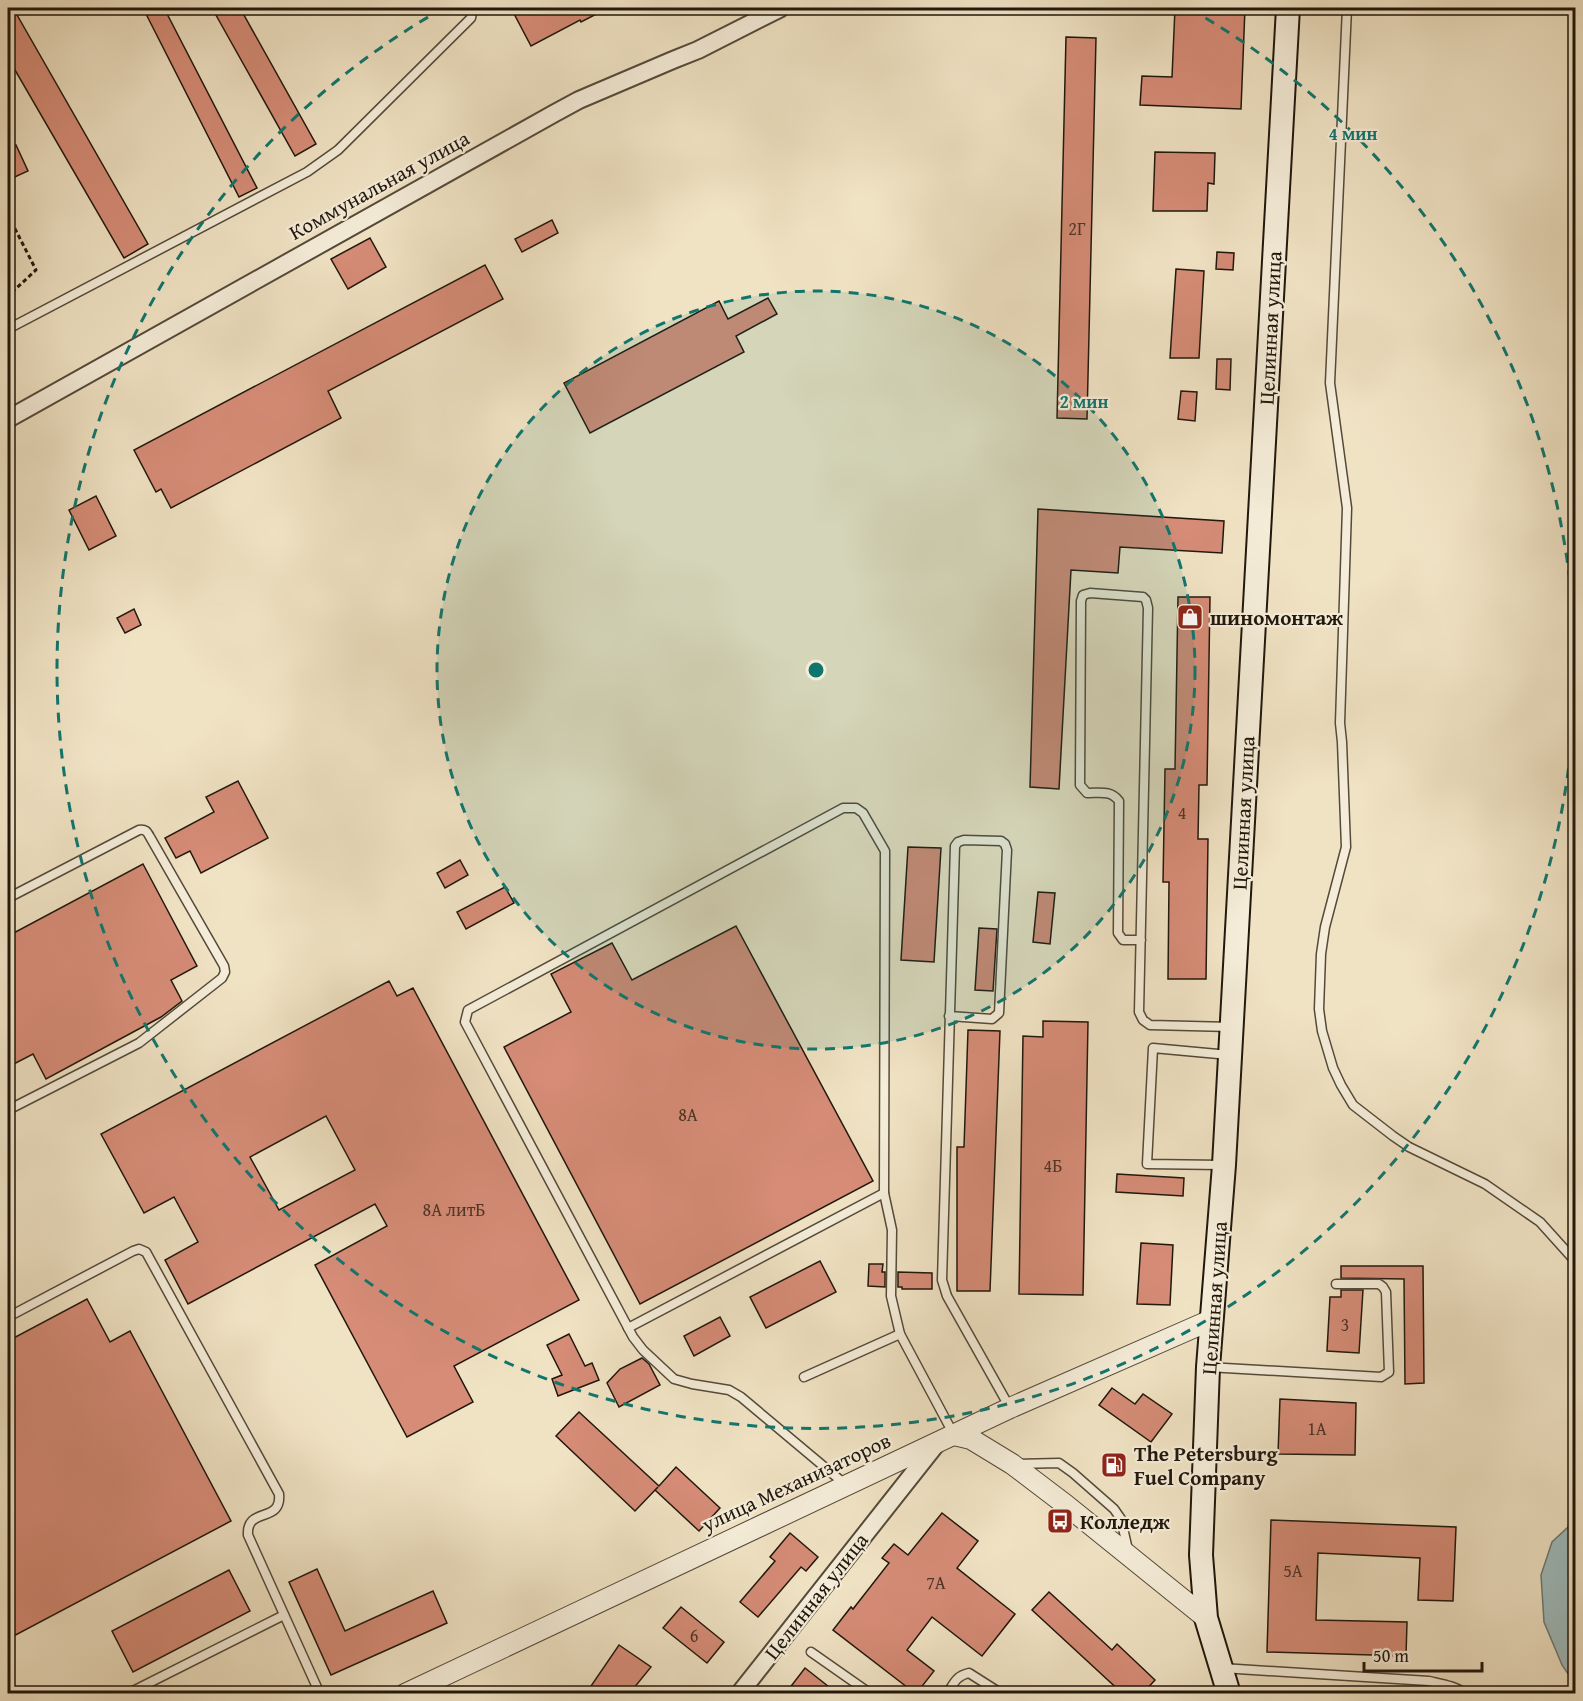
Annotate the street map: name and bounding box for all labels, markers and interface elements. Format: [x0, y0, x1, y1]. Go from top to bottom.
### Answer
text: 4 мин [1328, 120, 1378, 147]
street label: Коммунальная улица [283, 122, 475, 248]
house number: 2Г [1068, 215, 1086, 242]
street label: Целинная улица [1250, 250, 1290, 406]
text: 2 мин [1059, 388, 1109, 415]
shop icon: шиномонтаж [1175, 602, 1205, 632]
place label: шиномонтаж [1210, 602, 1343, 633]
centre of rings [806, 660, 826, 680]
street label: Целинная улица [1223, 735, 1263, 891]
house number: 4 [1178, 799, 1186, 826]
house number: 8А [678, 1101, 698, 1128]
house number: 4Б [1044, 1152, 1062, 1179]
house number: 8А литБ [422, 1196, 486, 1223]
street label: Целинная улица [1193, 1220, 1235, 1376]
house number: 3 [1341, 1311, 1349, 1338]
house number: 1А [1307, 1415, 1327, 1442]
street label: улица Механизаторов [696, 1425, 896, 1540]
place label: The Petersburg Fuel Company [1134, 1438, 1278, 1493]
fuel station icon: The Petersburg Fuel Company [1099, 1450, 1129, 1480]
bus stop icon: Колледж [1045, 1506, 1075, 1536]
place label: Колледж [1080, 1506, 1170, 1537]
street label: Целинная улица [756, 1526, 876, 1666]
house number: 5А [1283, 1557, 1303, 1584]
house number: 7А [926, 1569, 946, 1596]
house number: 6 [690, 1622, 698, 1649]
scale bar [1364, 1635, 1482, 1673]
text: 50 m [1373, 1642, 1409, 1669]

